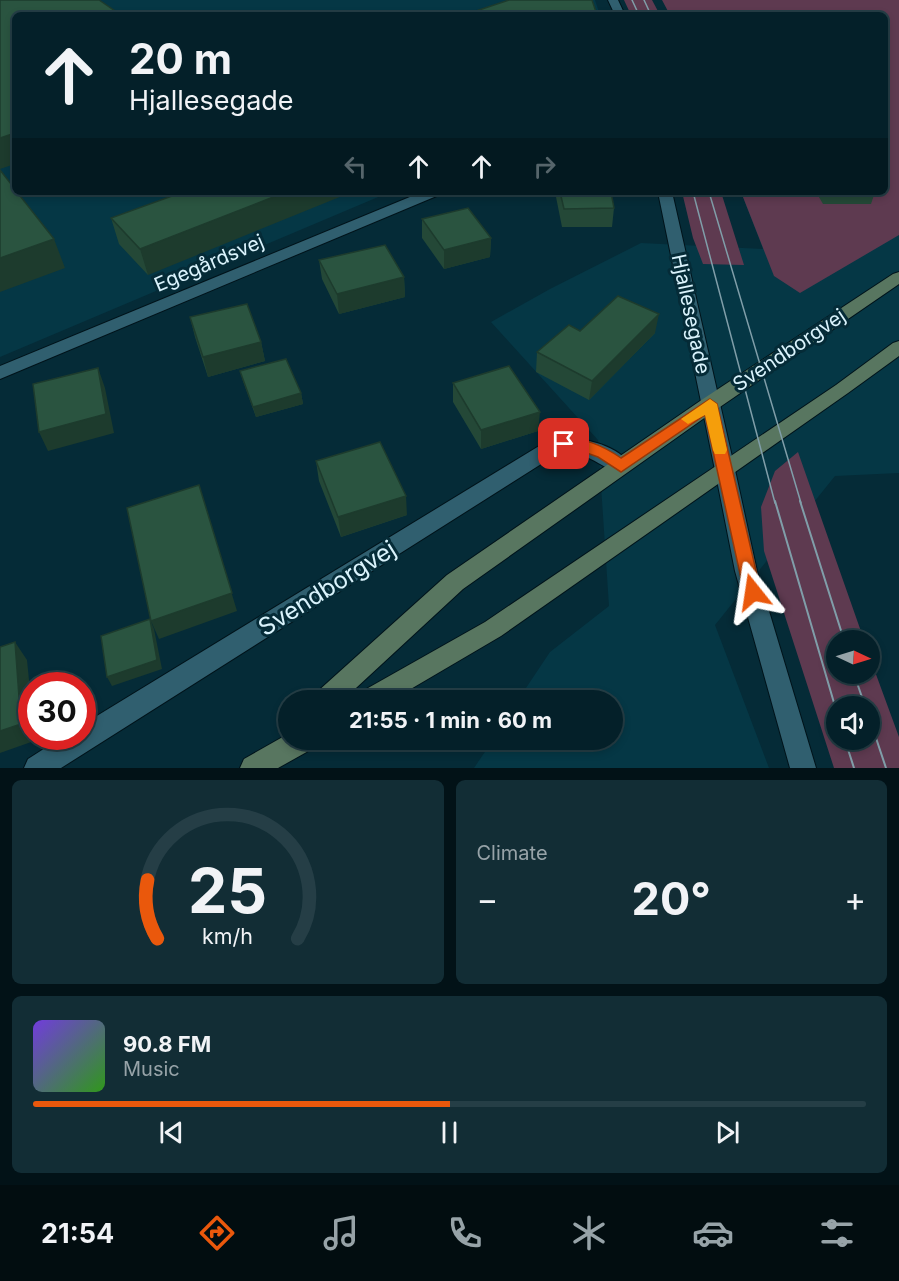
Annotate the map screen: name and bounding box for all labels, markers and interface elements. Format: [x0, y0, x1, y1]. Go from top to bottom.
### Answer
text: 20 m [129, 33, 232, 84]
icon: ahead [30, 36, 108, 114]
text: Hjallesegade [129, 84, 294, 117]
icon: left [339, 150, 372, 183]
icon: ahead [402, 150, 435, 183]
icon: ahead [465, 150, 498, 183]
icon: right [528, 150, 561, 183]
street label: Egegårdsvej [151, 229, 267, 297]
street label: Hjallesegade [667, 252, 715, 376]
street label: Svendborgvej [728, 304, 850, 396]
pin [538, 418, 589, 469]
icon: arrive [547, 427, 580, 460]
street label: Svendborgvej [253, 534, 401, 642]
position arrow [721, 560, 785, 624]
north arrow [826, 630, 880, 684]
map controls [826, 630, 880, 750]
speed limit sign: 30 [18, 672, 96, 750]
button: sound [826, 696, 880, 750]
text: 21:55 · 1 min · 60 m [349, 707, 552, 733]
text: Climate [477, 841, 548, 865]
text: 25 [188, 853, 267, 928]
text: 20° [632, 871, 711, 926]
text: − [477, 879, 498, 919]
text: + [844, 879, 866, 919]
text: km/h [202, 923, 253, 949]
text: 90.8 FM [123, 1031, 211, 1057]
text: Music [123, 1057, 180, 1081]
icon: previous [155, 1116, 188, 1149]
icon: pause [433, 1116, 466, 1149]
icon: next [711, 1116, 744, 1149]
icon: directions [196, 1212, 238, 1254]
icon: music [320, 1212, 362, 1254]
icon: phone [444, 1212, 486, 1254]
icon: climate [568, 1212, 610, 1254]
icon: car [692, 1212, 734, 1254]
icon: filters [816, 1212, 858, 1254]
text: 21:54 [41, 1217, 114, 1250]

